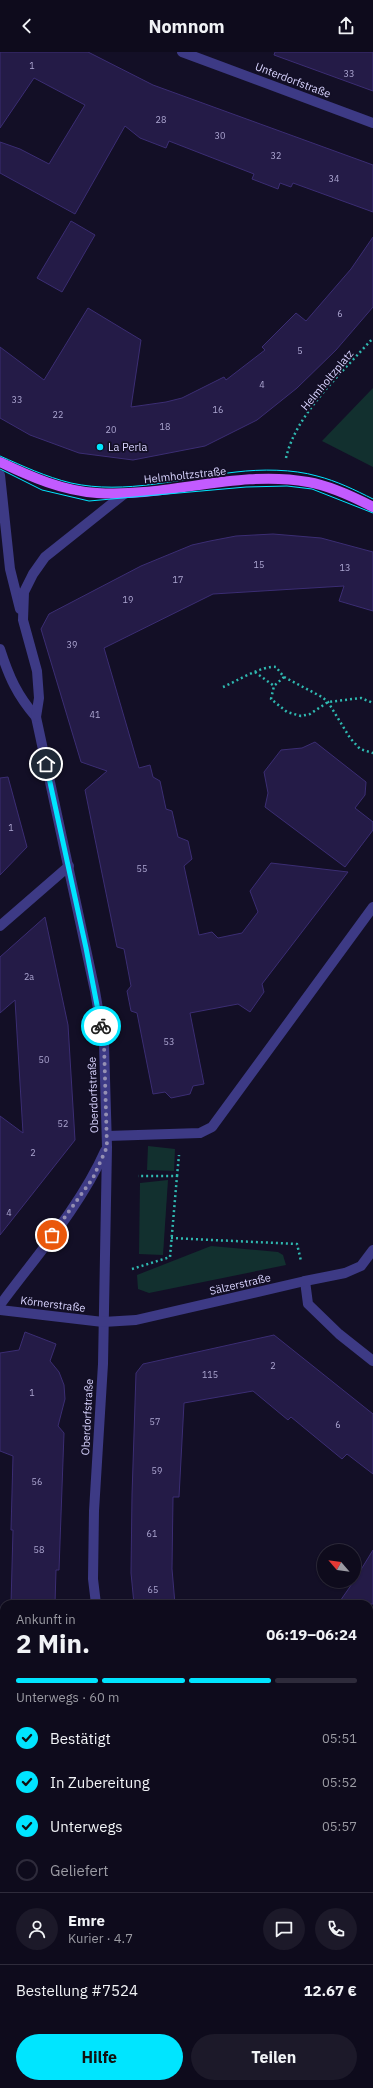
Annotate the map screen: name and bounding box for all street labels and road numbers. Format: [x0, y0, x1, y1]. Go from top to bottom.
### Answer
street label: Unterdorfstraße [253, 59, 333, 101]
street label: Helmholtzplatz [298, 347, 356, 413]
street label: Helmholtzstraße [143, 464, 227, 486]
street label: Oberdorfstraße [85, 1057, 101, 1133]
street label: Sälzerstraße [208, 1270, 272, 1298]
street label: Körnerstraße [20, 1293, 86, 1315]
street label: Oberdorfstraße [78, 1378, 96, 1456]

